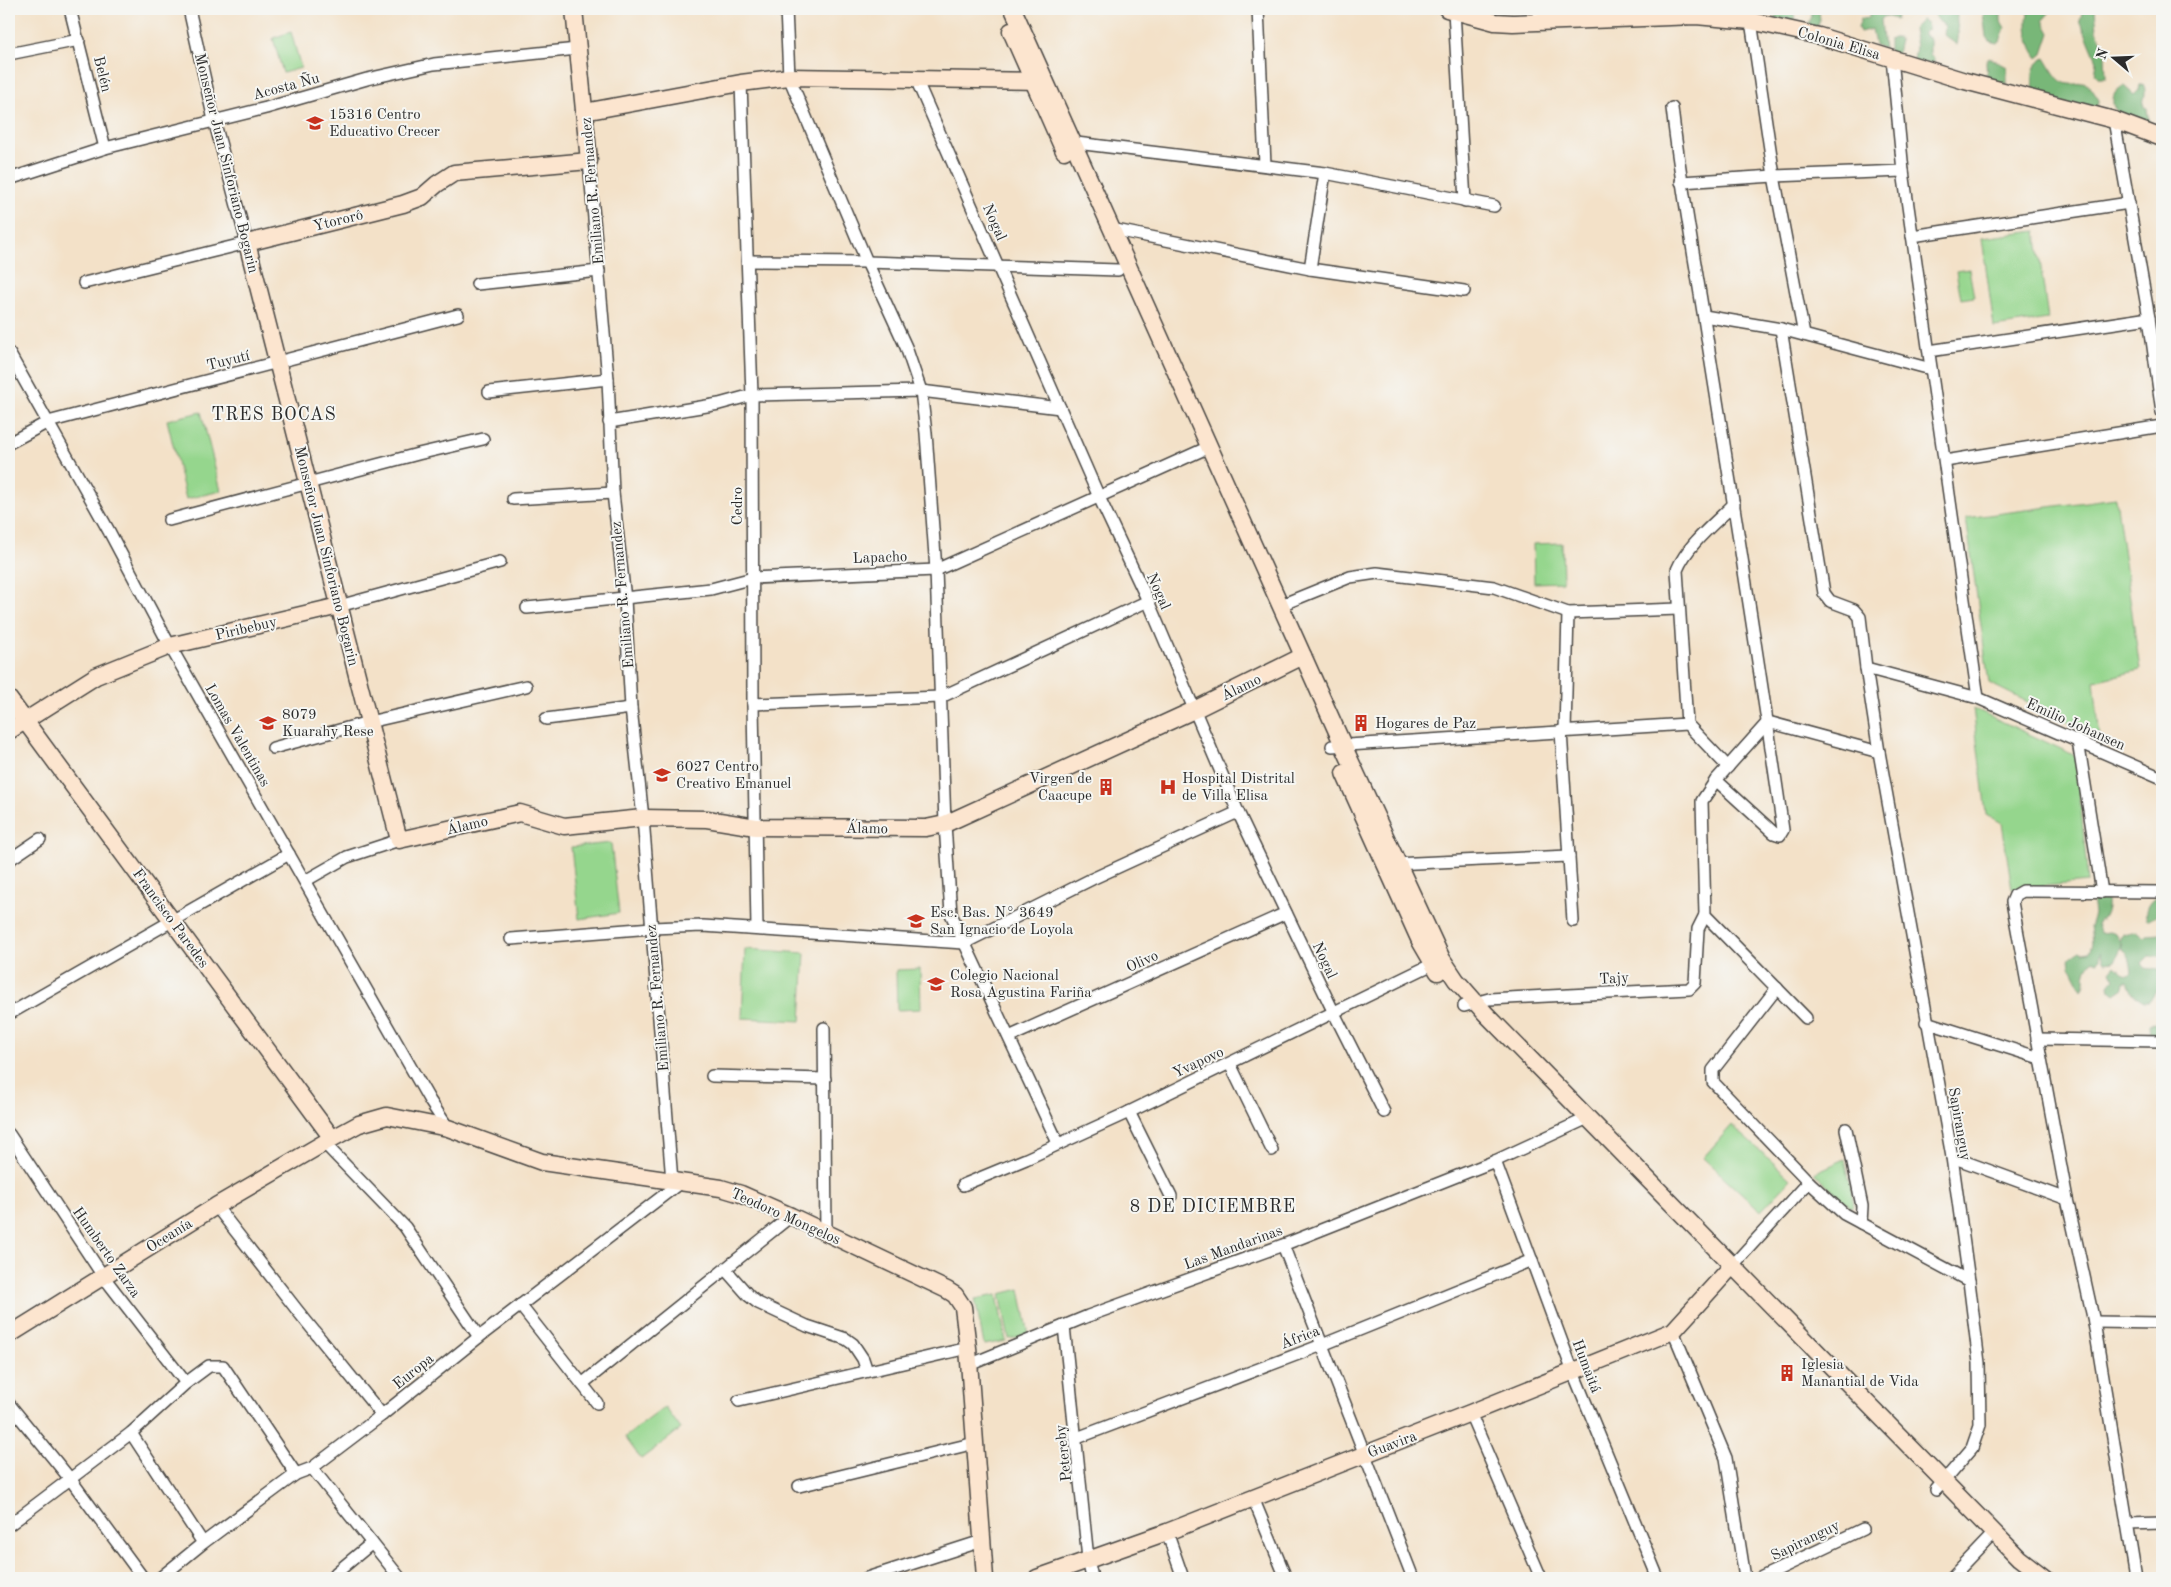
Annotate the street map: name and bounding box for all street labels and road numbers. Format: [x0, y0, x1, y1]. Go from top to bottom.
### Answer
street label: Colonia Elisa [1796, 26, 1882, 64]
street label: Monseñor Juan Sinforiano Bogarin [191, 52, 260, 275]
street label: Belén [90, 55, 113, 94]
street label: Acosta Ñu [251, 68, 321, 104]
street label: Emiliano R. Fernandez [580, 117, 607, 265]
street label: Nogal [979, 202, 1008, 243]
street label: Ytororô [312, 208, 365, 235]
street label: Tuyutí [205, 349, 252, 374]
street label: Monseñor Juan Sinforiano Bogarin [291, 445, 360, 668]
street label: Cedro [731, 487, 746, 525]
street label: Emiliano R. Fernandez [610, 521, 637, 669]
street label: Lapacho [852, 550, 908, 567]
street label: Nogal [1143, 571, 1172, 612]
street label: Piribebuy [214, 615, 279, 644]
street label: Álamo [1218, 670, 1264, 704]
street label: Lomas Valentinas [201, 682, 272, 790]
street label: Emilio Johansen [2024, 697, 2127, 754]
street label: Álamo [444, 811, 490, 839]
street label: Álamo [846, 819, 888, 837]
street label: Francisco Paredes [129, 867, 211, 971]
street label: Emiliano R. Fernandez [645, 924, 672, 1072]
street label: Nogal [1309, 940, 1339, 981]
street label: Olivo [1124, 949, 1161, 976]
street label: Tajy [1599, 971, 1630, 988]
street label: Yvapovo [1171, 1045, 1227, 1082]
street label: Sapiranguy [1945, 1086, 1972, 1162]
street label: Teodoro Mongelos [728, 1186, 842, 1248]
street label: Humberto Zarza [69, 1205, 143, 1301]
street label: Oceanía [144, 1216, 196, 1256]
street label: Las Mandarinas [1182, 1224, 1285, 1273]
street label: África [1278, 1321, 1323, 1353]
street label: Humaitá [1569, 1338, 1603, 1396]
street label: Europa [391, 1351, 437, 1393]
street label: Petereby [1054, 1424, 1075, 1482]
street label: Guavira [1366, 1429, 1420, 1462]
street label: Sapiranguy [1769, 1518, 1842, 1564]

